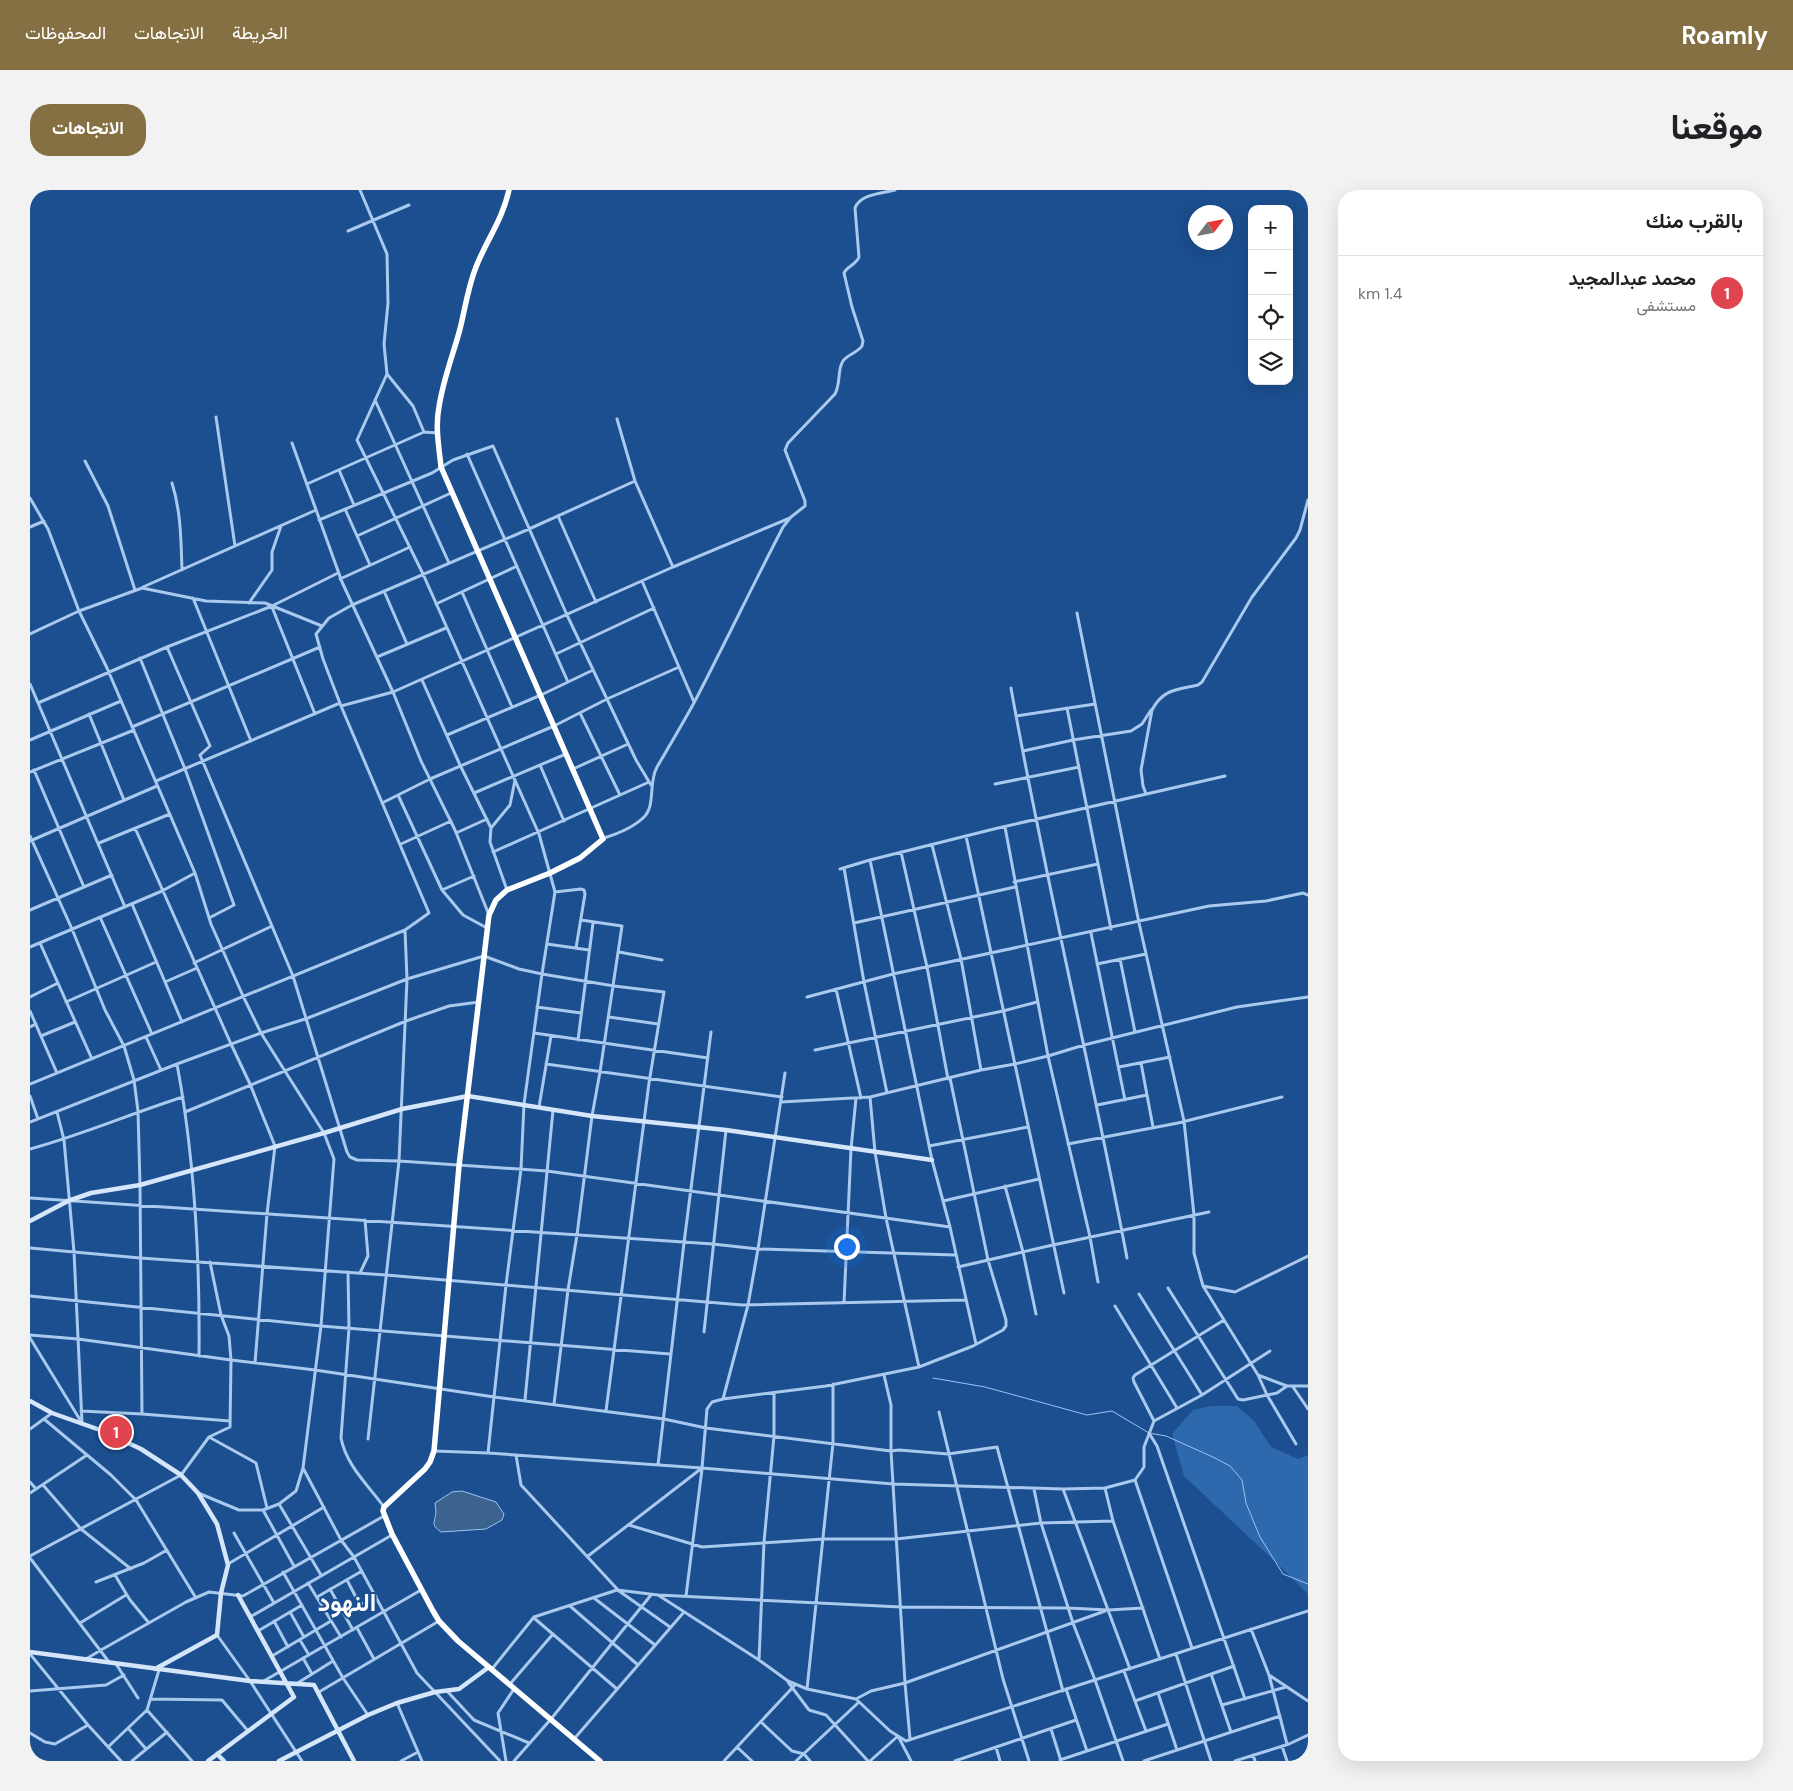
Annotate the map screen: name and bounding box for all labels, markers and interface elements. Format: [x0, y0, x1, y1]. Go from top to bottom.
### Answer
text: Roamly [1681, 20, 1768, 51]
text: المحفوظات [25, 21, 106, 45]
text: الاتجاهات [134, 21, 204, 45]
text: الخريطة [232, 21, 288, 45]
button: الاتجاهات [30, 104, 146, 156]
text: موقعنا [1670, 104, 1763, 150]
north arrow [1188, 205, 1233, 250]
map controls [1248, 205, 1293, 385]
button: + [1248, 205, 1293, 250]
text: بالقرب منك [1646, 207, 1743, 235]
button: − [1248, 250, 1293, 295]
text: محمد عبدالمجيد [1568, 266, 1696, 291]
text: 1.4 km [1358, 283, 1402, 304]
text: 1 [1724, 283, 1730, 304]
button: locate [1248, 295, 1293, 340]
text: مستشفى [1636, 295, 1696, 316]
button: layers [1248, 340, 1293, 385]
your location [834, 1234, 860, 1260]
pin: 1 [100, 1413, 132, 1451]
district label: النهود [318, 1586, 376, 1619]

